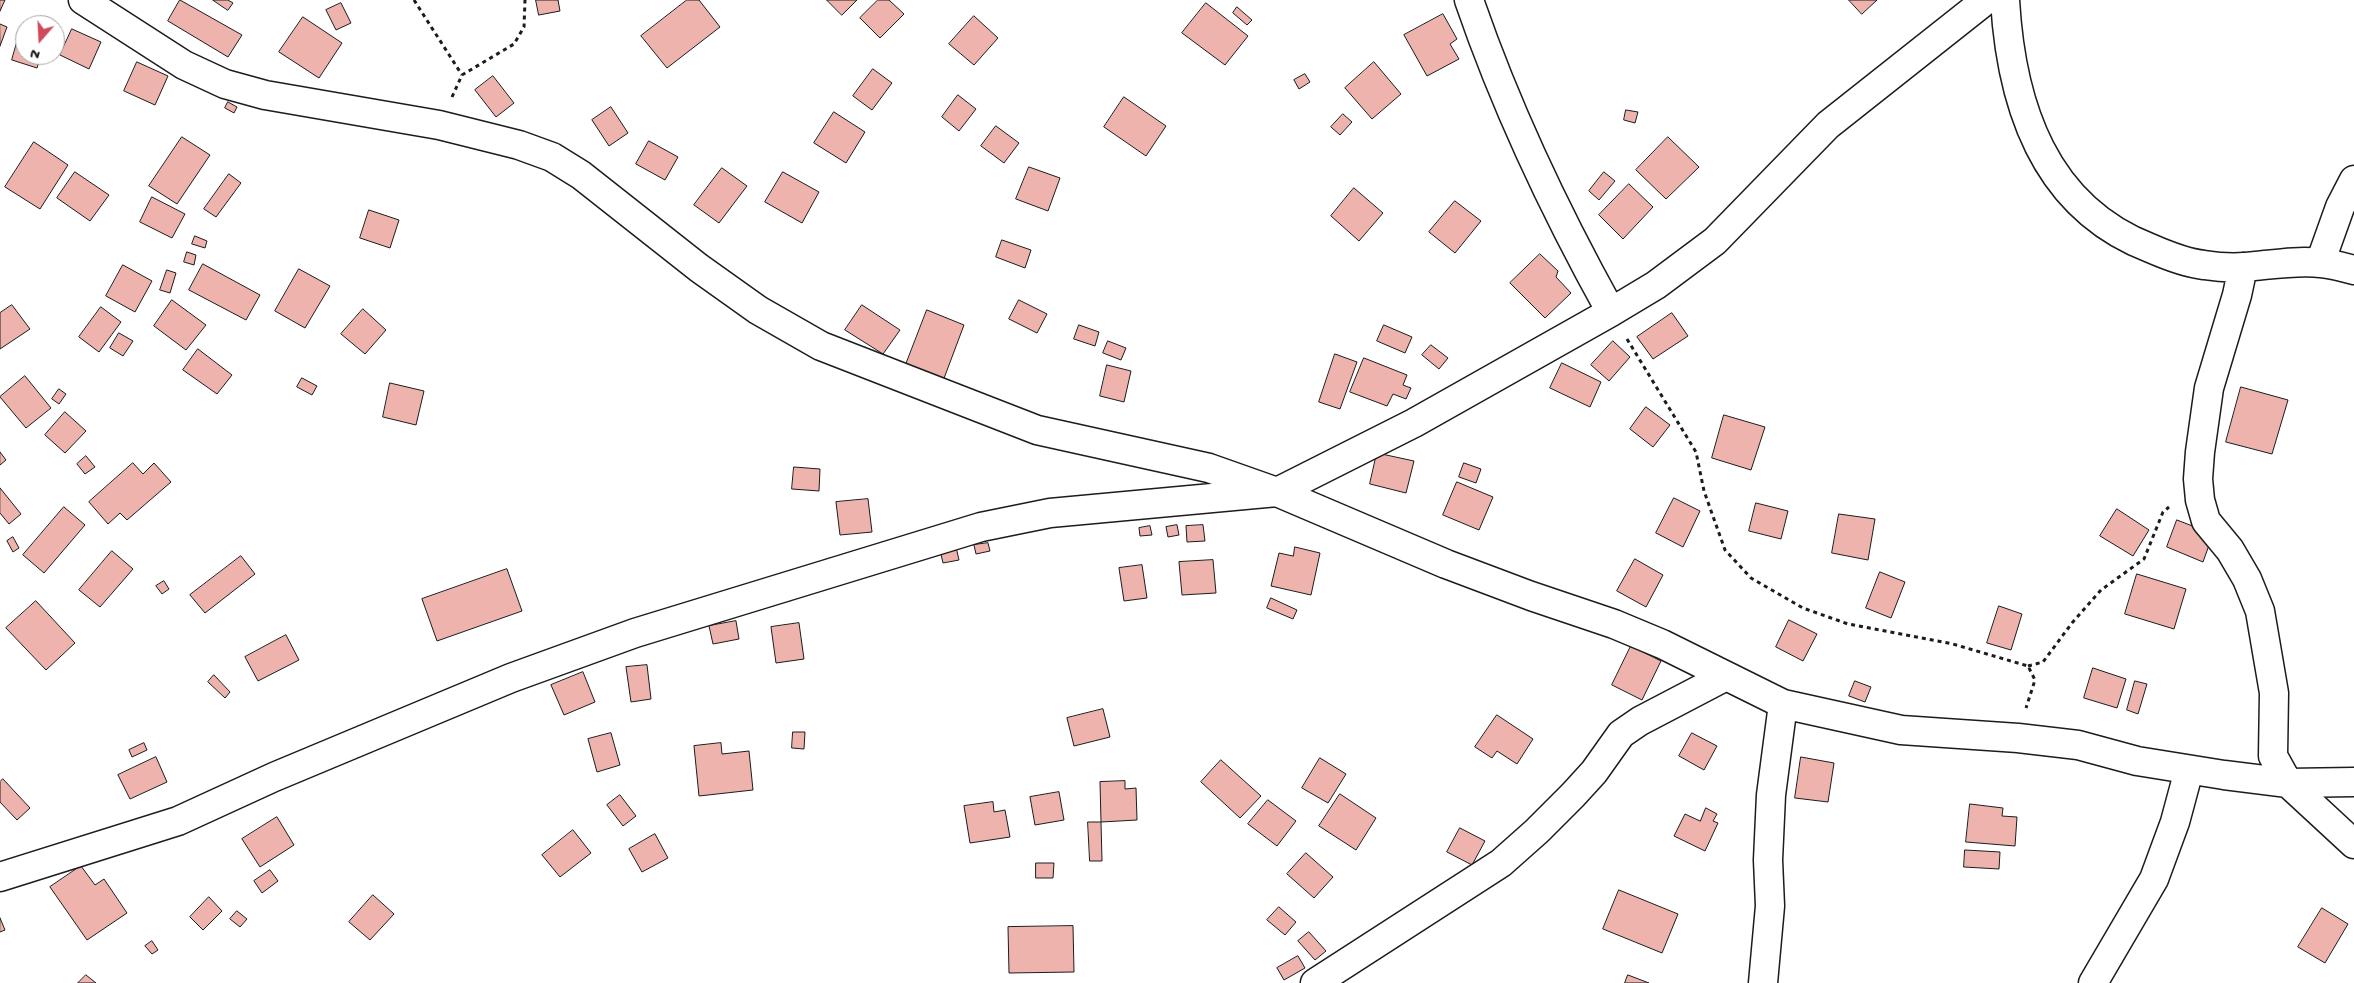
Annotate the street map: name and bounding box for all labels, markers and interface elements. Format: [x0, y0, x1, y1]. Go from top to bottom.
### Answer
north arrow [15, 15, 65, 65]
text: N [28, 44, 42, 63]

